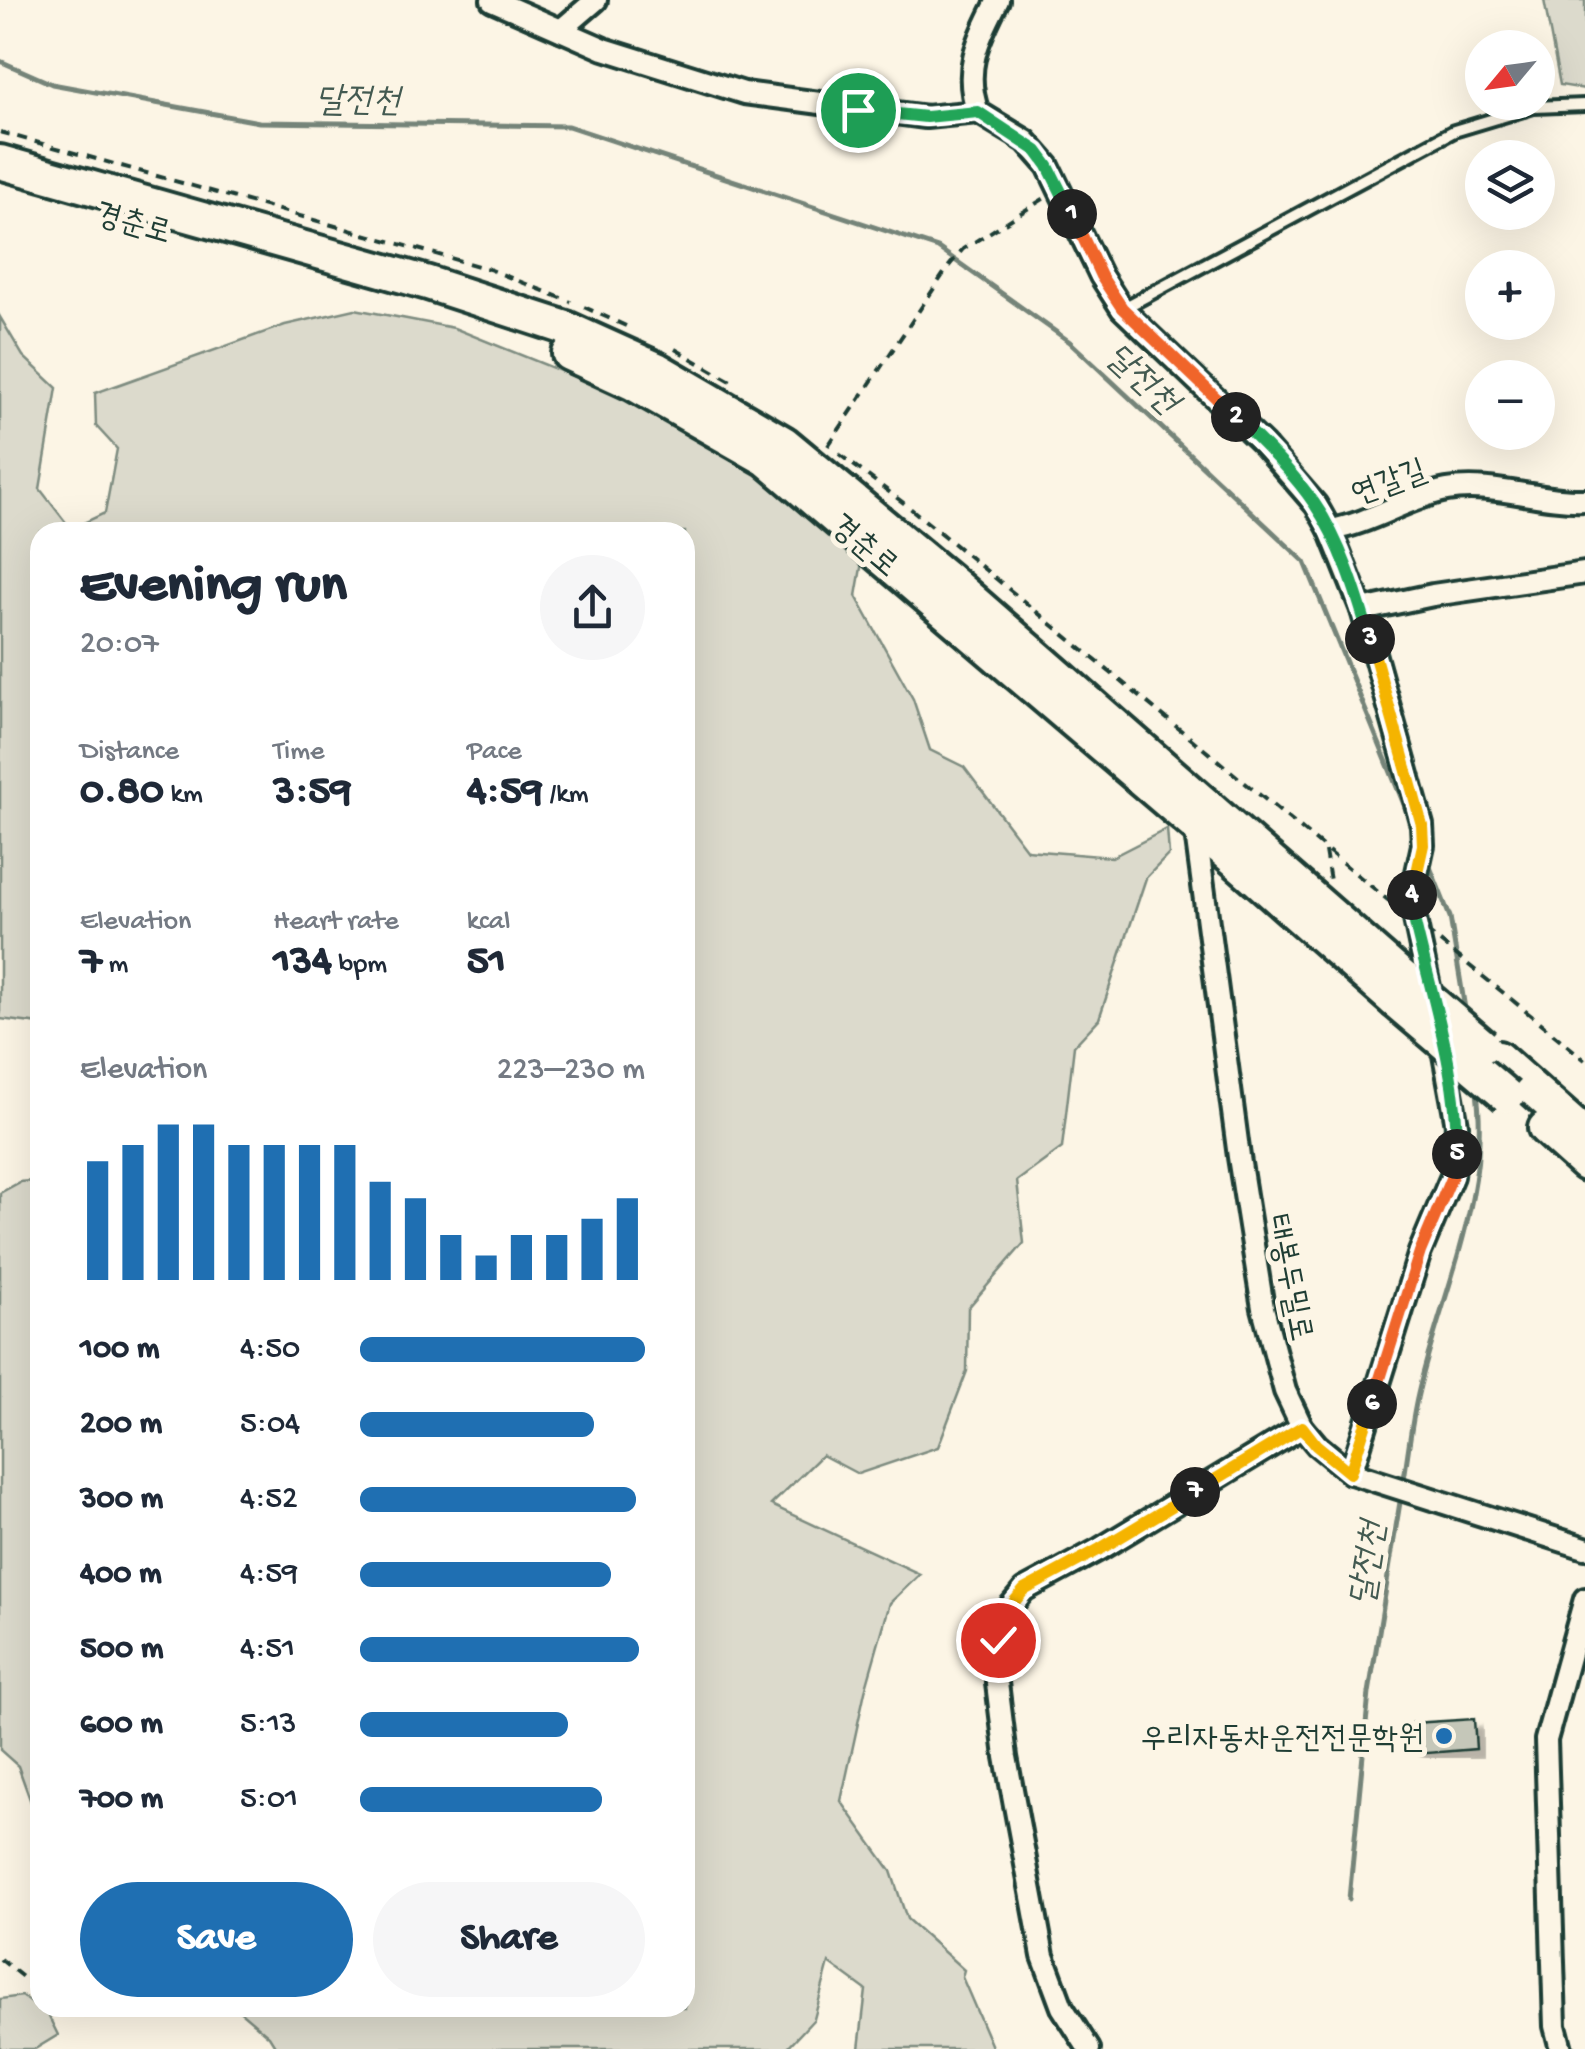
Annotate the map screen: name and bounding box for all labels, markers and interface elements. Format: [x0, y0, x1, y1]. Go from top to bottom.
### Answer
north arrow [1465, 30, 1555, 120]
map controls [1465, 30, 1555, 450]
pin [816, 68, 901, 153]
water label: 달전천 [315, 82, 404, 125]
icon: arrive [831, 83, 886, 138]
button: layers [1465, 140, 1555, 230]
pin: 1 [1047, 189, 1097, 239]
street label: 경춘로 [90, 197, 175, 255]
text: 1 [1066, 197, 1078, 230]
button: + [1465, 250, 1555, 340]
water label: 달전천 [1095, 337, 1188, 427]
button: − [1465, 360, 1555, 450]
pin: 2 [1211, 392, 1261, 442]
text: 2 [1229, 400, 1243, 433]
street label: 연갈길 [1347, 454, 1433, 516]
street label: 경춘로 [821, 508, 905, 587]
button: share [540, 555, 645, 660]
text: Evening run [80, 556, 347, 620]
pin: 3 [1345, 614, 1395, 664]
text: 3 [1363, 622, 1377, 655]
text: 20:07 [80, 626, 159, 664]
text: Distance [80, 736, 179, 769]
text: Time [273, 736, 325, 769]
text: Pace [467, 736, 522, 769]
text: 0.80 [80, 769, 164, 818]
text: 3:59 [273, 769, 351, 818]
text: 4:59 [467, 769, 543, 818]
text: km [164, 779, 203, 812]
text: /km [543, 779, 589, 812]
pin: 4 [1387, 870, 1437, 920]
text: 4 [1405, 878, 1419, 911]
text: Elevation [80, 906, 191, 939]
text: Heart rate [273, 906, 399, 939]
text: kcal [467, 906, 510, 939]
text: 7 [80, 939, 102, 988]
text: 134 [273, 939, 332, 988]
text: 51 [467, 939, 506, 988]
text: m [102, 949, 128, 982]
text: bpm [332, 949, 387, 982]
text: Elevation [80, 1052, 207, 1090]
text: 223–230 m [497, 1052, 645, 1090]
pin: 5 [1432, 1129, 1482, 1179]
text: 5 [1450, 1137, 1464, 1170]
street label: 태봉두밀로 [1256, 1211, 1318, 1345]
text: 100 m [80, 1331, 160, 1369]
text: 4:50 [240, 1331, 300, 1369]
pin: 6 [1347, 1379, 1397, 1429]
text: 6 [1365, 1387, 1379, 1420]
text: 200 m [80, 1406, 162, 1444]
text: 5:04 [240, 1406, 300, 1444]
pin: 7 [1170, 1467, 1220, 1517]
text: 7 [1188, 1475, 1202, 1508]
text: 300 m [80, 1481, 163, 1519]
text: 4:52 [240, 1481, 298, 1519]
water label: 달전천 [1344, 1515, 1398, 1609]
text: 400 m [80, 1556, 162, 1594]
text: 4:59 [240, 1556, 298, 1594]
pin [956, 1598, 1041, 1683]
icon: check [971, 1613, 1026, 1668]
text: 500 m [80, 1631, 163, 1669]
text: 4:51 [240, 1631, 295, 1669]
text: 600 m [80, 1706, 163, 1744]
text: 5:13 [240, 1706, 296, 1744]
place label: 우리자동차운전전문학원 [1141, 1722, 1424, 1760]
marker: 우리자동차운전전문학원 [1433, 1725, 1455, 1747]
text: 700 m [80, 1781, 163, 1819]
text: 5:01 [240, 1781, 298, 1819]
button: Save [80, 1882, 353, 1997]
button: Share [373, 1882, 645, 1997]

